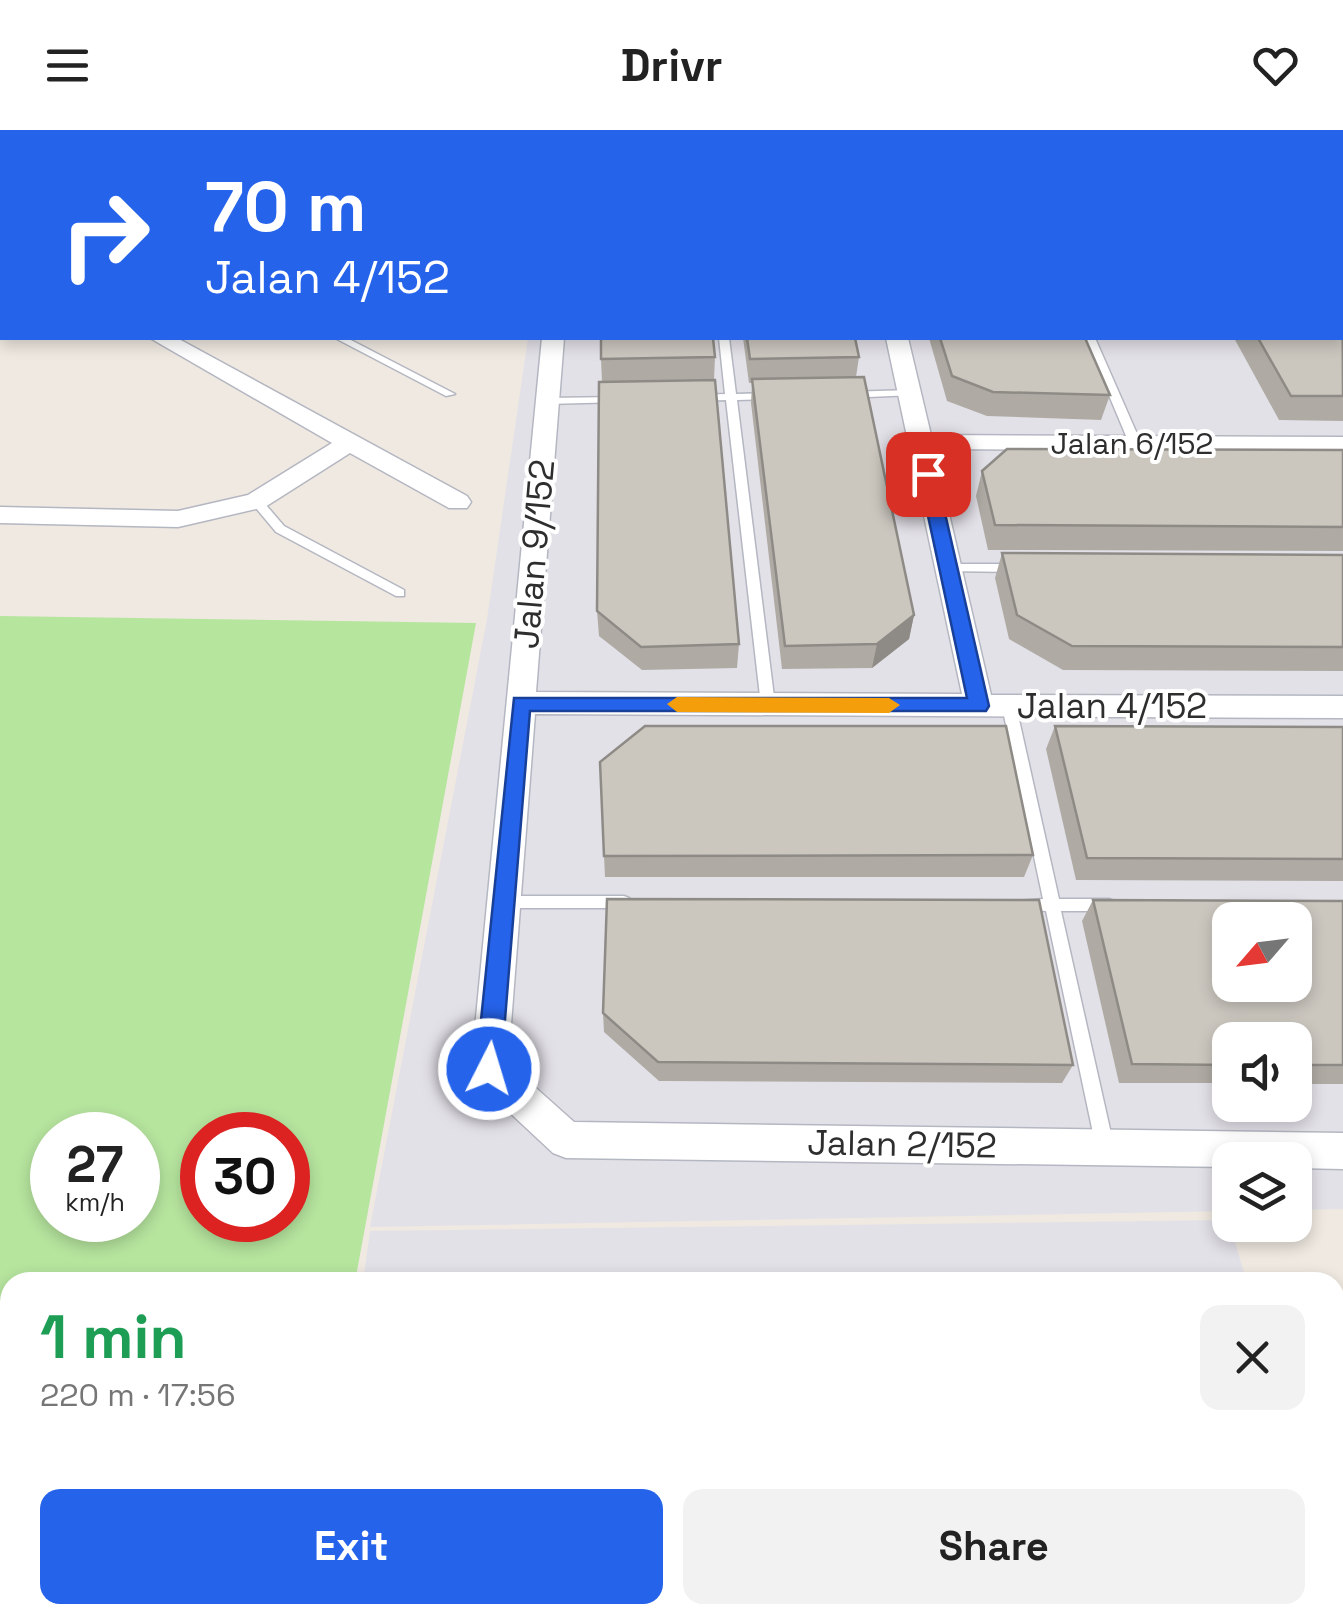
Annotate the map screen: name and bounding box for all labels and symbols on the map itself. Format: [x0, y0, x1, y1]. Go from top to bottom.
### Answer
street label: Jalan 6/152 [1051, 424, 1213, 463]
pin [886, 432, 971, 517]
street label: Jalan 9/152 [504, 457, 564, 651]
street label: Jalan 4/152 [1017, 684, 1207, 728]
north arrow [1212, 902, 1312, 1002]
position arrow [437, 1017, 541, 1121]
speed limit sign: 30 [180, 1112, 310, 1242]
street label: Jalan 2/152 [807, 1120, 997, 1168]

